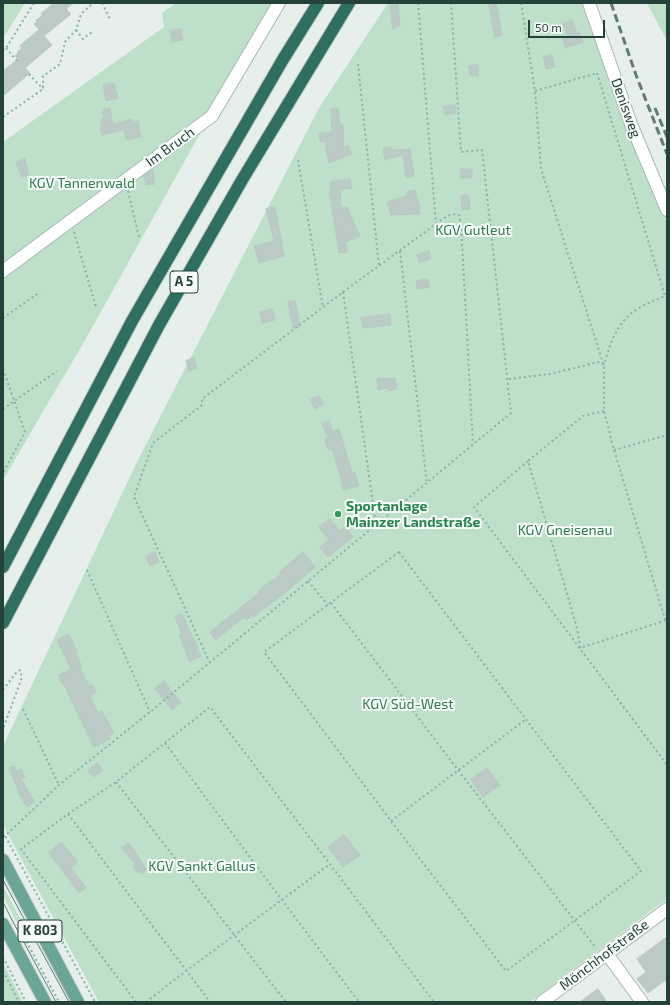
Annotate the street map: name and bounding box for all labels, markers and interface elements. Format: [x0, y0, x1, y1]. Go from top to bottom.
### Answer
scale bar [530, 12, 607, 38]
text: 50 m [535, 20, 562, 34]
street label: Denisweg [607, 76, 645, 140]
street label: Im Bruch [142, 124, 198, 170]
park label: KGV Tannenwald [29, 175, 135, 191]
park label: KGV Gutleut [435, 222, 511, 238]
road number: A 5 [170, 271, 198, 293]
place label: Sportanlage Mainzer Landstraße [346, 498, 480, 530]
marker: Sportanlage Mainzer Landstraße [333, 509, 343, 519]
park label: KGV Gneisenau [518, 522, 612, 538]
park label: KGV Süd-West [362, 696, 454, 712]
park label: KGV Sankt Gallus [148, 858, 256, 874]
street label: Mönchhofstraße [556, 916, 652, 994]
road number: K 803 [18, 920, 62, 942]

